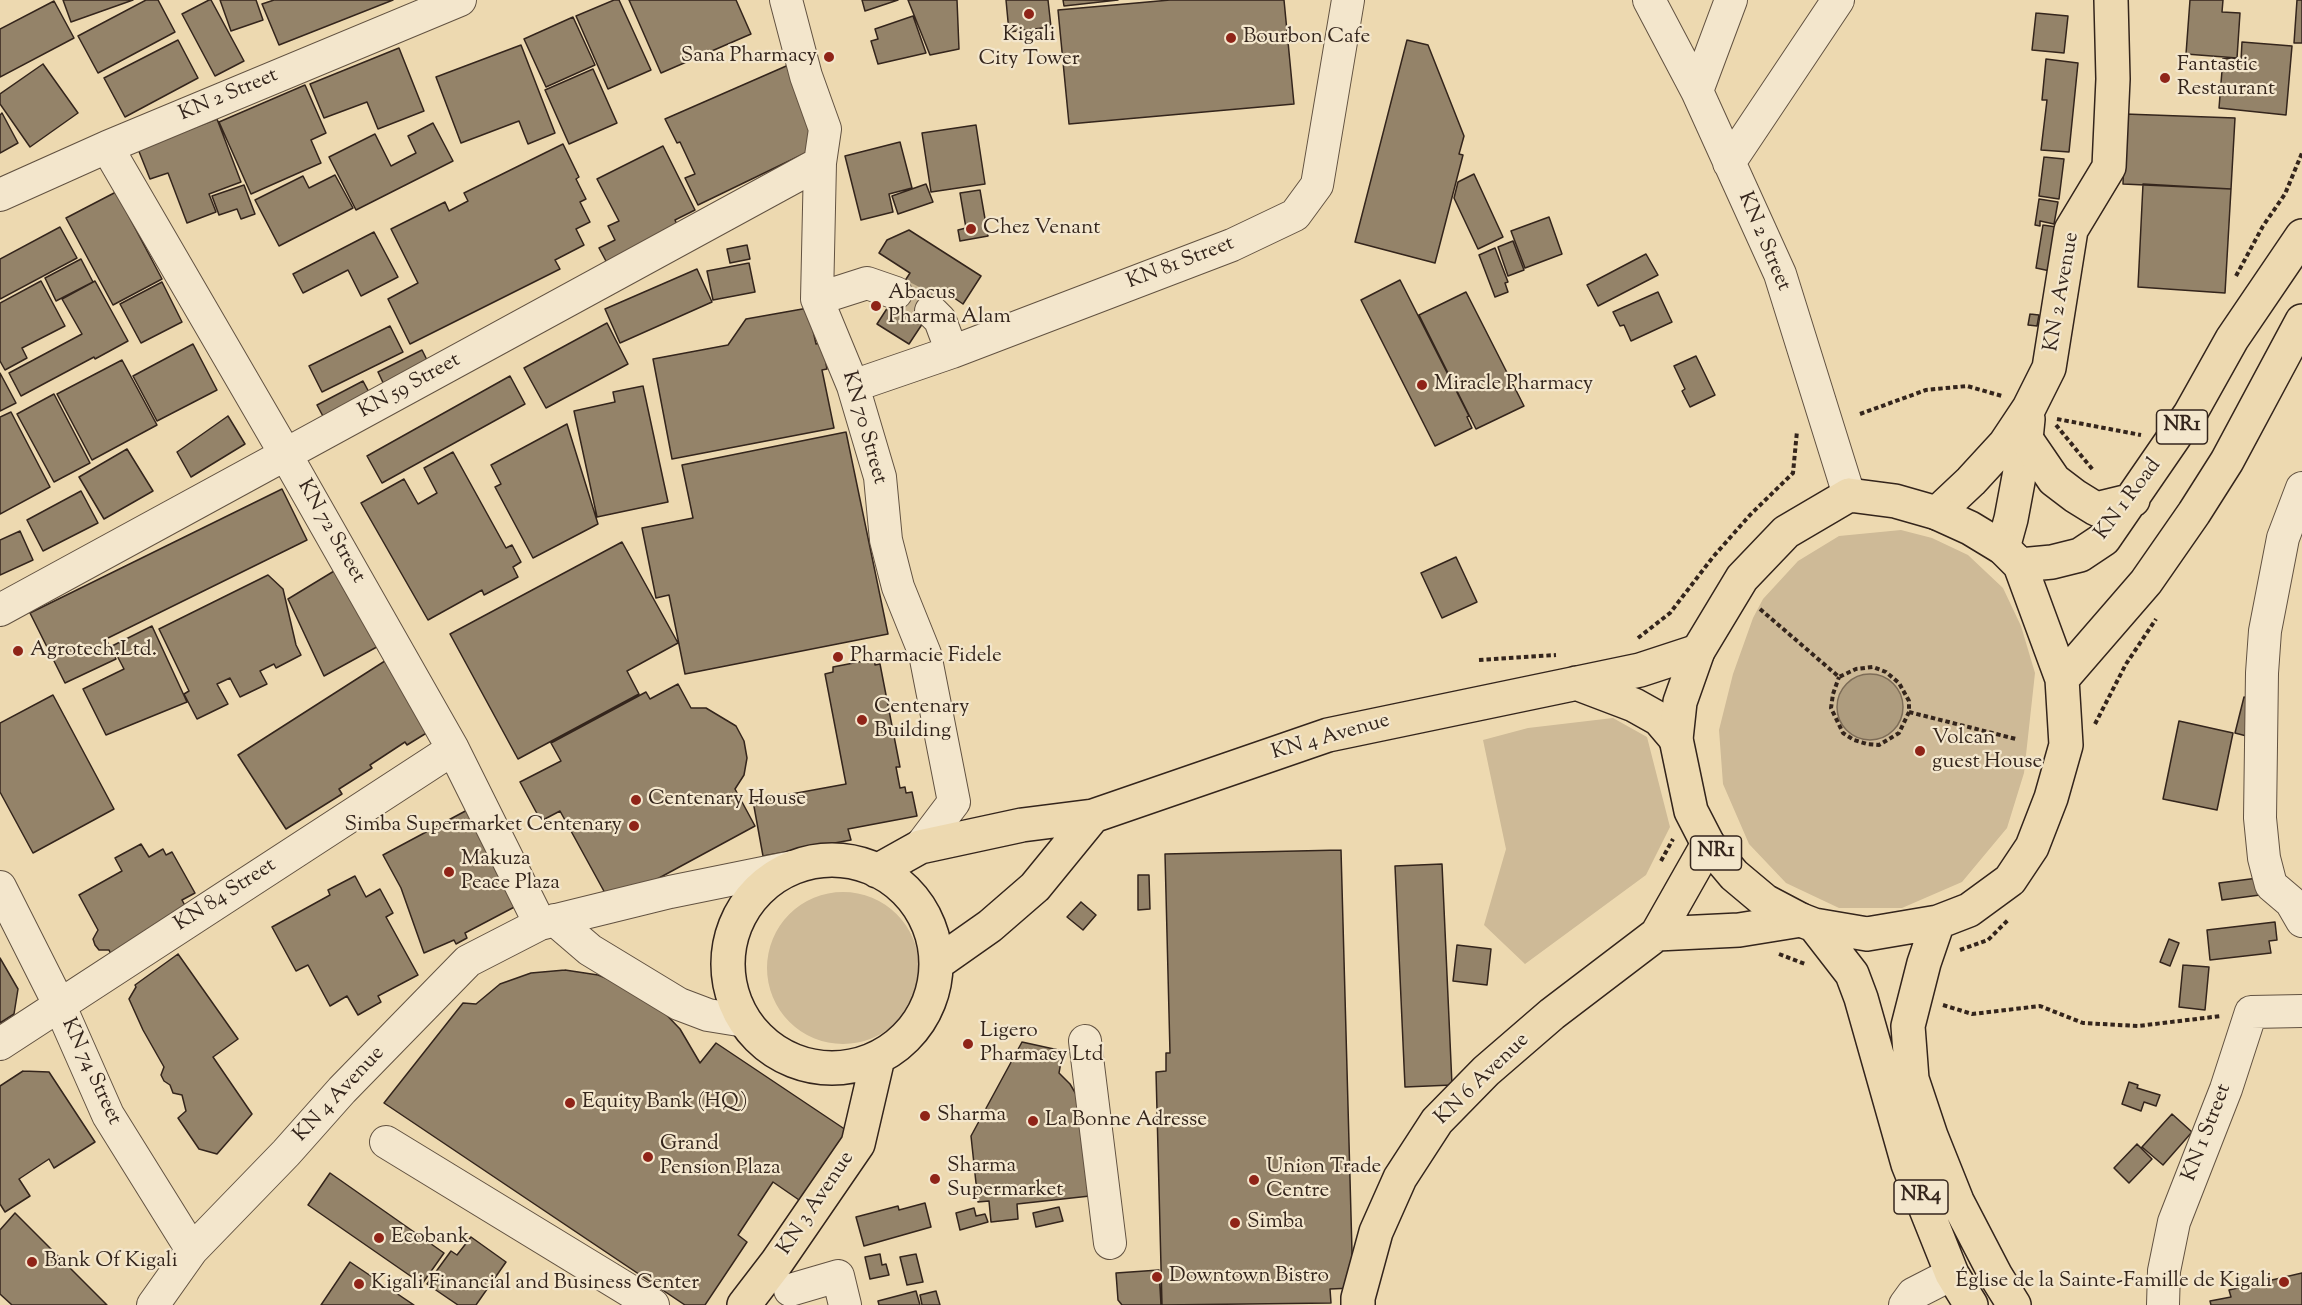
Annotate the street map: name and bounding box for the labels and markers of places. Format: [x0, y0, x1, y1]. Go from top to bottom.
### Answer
marker: Kigali City Tower [1022, 7, 1036, 21]
place label: Kigali City Tower [978, 23, 1080, 73]
place label: Bourbon Cafe [1243, 25, 1370, 51]
marker: Bourbon Cafe [1224, 31, 1238, 45]
place label: Sana Pharmacy [681, 44, 817, 70]
marker: Sana Pharmacy [822, 50, 836, 64]
place label: Fantastic Restaurant [2177, 53, 2275, 103]
marker: Fantastic Restaurant [2158, 71, 2172, 85]
place label: Chez Venant [983, 216, 1100, 242]
marker: Chez Venant [964, 222, 978, 236]
place label: Abacus Pharma Alam [888, 281, 1011, 331]
marker: Abacus Pharma Alam [869, 299, 883, 313]
place label: Miracle Pharmacy [1434, 372, 1593, 398]
marker: Miracle Pharmacy [1415, 378, 1429, 392]
place label: Agrotech.Ltd. [30, 638, 157, 664]
marker: Agrotech.Ltd. [11, 644, 25, 658]
place label: Pharmacie Fidele [850, 644, 1002, 670]
marker: Pharmacie Fidele [831, 650, 845, 664]
place label: Centenary Building [874, 695, 969, 745]
marker: Centenary Building [855, 713, 869, 727]
place label: Volcan guest House [1932, 726, 2042, 776]
marker: Volcan guest House [1913, 744, 1927, 758]
place label: Centenary House [648, 787, 806, 813]
marker: Centenary House [629, 793, 643, 807]
place label: Simba Supermarket Centenary [344, 813, 622, 839]
marker: Simba Supermarket Centenary [627, 819, 641, 833]
place label: Makuza Peace Plaza [461, 847, 560, 897]
marker: Makuza Peace Plaza [442, 865, 456, 879]
place label: Ligero Pharmacy Ltd [980, 1019, 1104, 1069]
marker: Ligero Pharmacy Ltd [961, 1037, 975, 1051]
place label: Equity Bank (HQ) [582, 1090, 748, 1116]
marker: Equity Bank (HQ) [563, 1096, 577, 1110]
place label: Sharma [937, 1103, 1006, 1129]
place label: La Bonne Adresse [1045, 1108, 1207, 1134]
marker: Sharma [918, 1109, 932, 1123]
marker: La Bonne Adresse [1026, 1114, 1040, 1128]
place label: Grand Pension Plaza [660, 1132, 781, 1182]
marker: Grand Pension Plaza [641, 1150, 655, 1164]
place label: Sharma Supermarket [947, 1154, 1063, 1204]
place label: Union Trade Centre [1266, 1155, 1381, 1205]
marker: Sharma Supermarket [928, 1172, 942, 1186]
marker: Union Trade Centre [1247, 1173, 1261, 1187]
place label: Simba [1247, 1210, 1304, 1236]
marker: Simba [1228, 1216, 1242, 1230]
place label: Ecobank [391, 1225, 469, 1251]
marker: Ecobank [372, 1231, 386, 1245]
place label: Bank Of Kigali [44, 1249, 178, 1275]
marker: Bank Of Kigali [25, 1255, 39, 1269]
place label: Downtown Bistro [1169, 1264, 1329, 1290]
place label: Église de la Sainte-Famille de Kigali [1956, 1269, 2272, 1295]
marker: Downtown Bistro [1150, 1270, 1164, 1284]
place label: Kigali Financial and Business Center [371, 1271, 699, 1297]
marker: Église de la Sainte-Famille de Kigali [2277, 1275, 2291, 1289]
marker: Kigali Financial and Business Center [352, 1277, 366, 1291]

